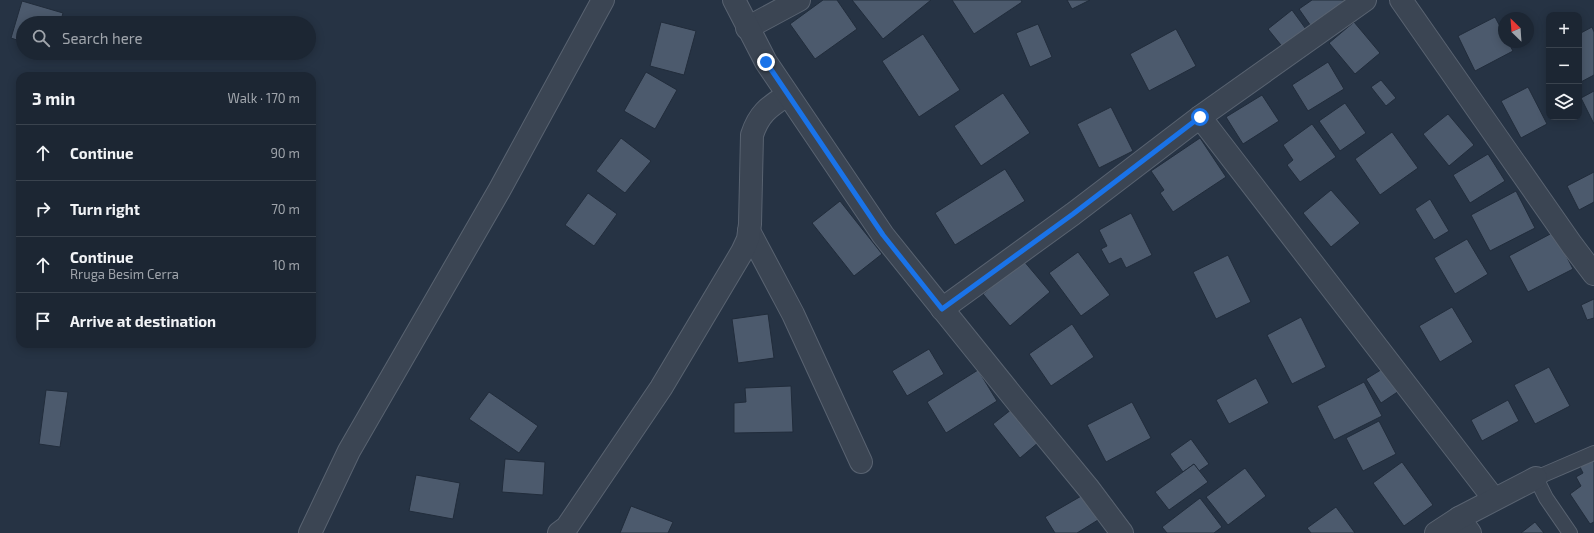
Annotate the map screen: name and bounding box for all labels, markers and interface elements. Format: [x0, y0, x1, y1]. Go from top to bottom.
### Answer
north arrow [1498, 12, 1534, 48]
map controls [1546, 12, 1582, 120]
button: + [1546, 12, 1582, 48]
search box [16, 16, 316, 60]
icon: search [30, 27, 52, 49]
text: Search here [62, 29, 143, 47]
button: − [1546, 48, 1582, 84]
route end [757, 53, 775, 71]
button: layers [1546, 84, 1582, 120]
text: 3 min [32, 88, 75, 108]
text: Walk · 170 m [228, 90, 300, 106]
route start [1191, 108, 1209, 126]
icon: ahead [32, 142, 54, 164]
text: Continue [70, 144, 133, 162]
text: 90 m [270, 145, 300, 161]
icon: right [32, 198, 54, 220]
text: Turn right [70, 200, 140, 218]
text: 70 m [271, 201, 300, 217]
text: Continue [70, 248, 133, 266]
icon: ahead [32, 254, 54, 276]
text: 10 m [273, 257, 300, 273]
text: Rruga Besim Cerra [70, 266, 179, 282]
icon: arrive [32, 310, 54, 332]
text: Arrive at destination [70, 312, 216, 330]

